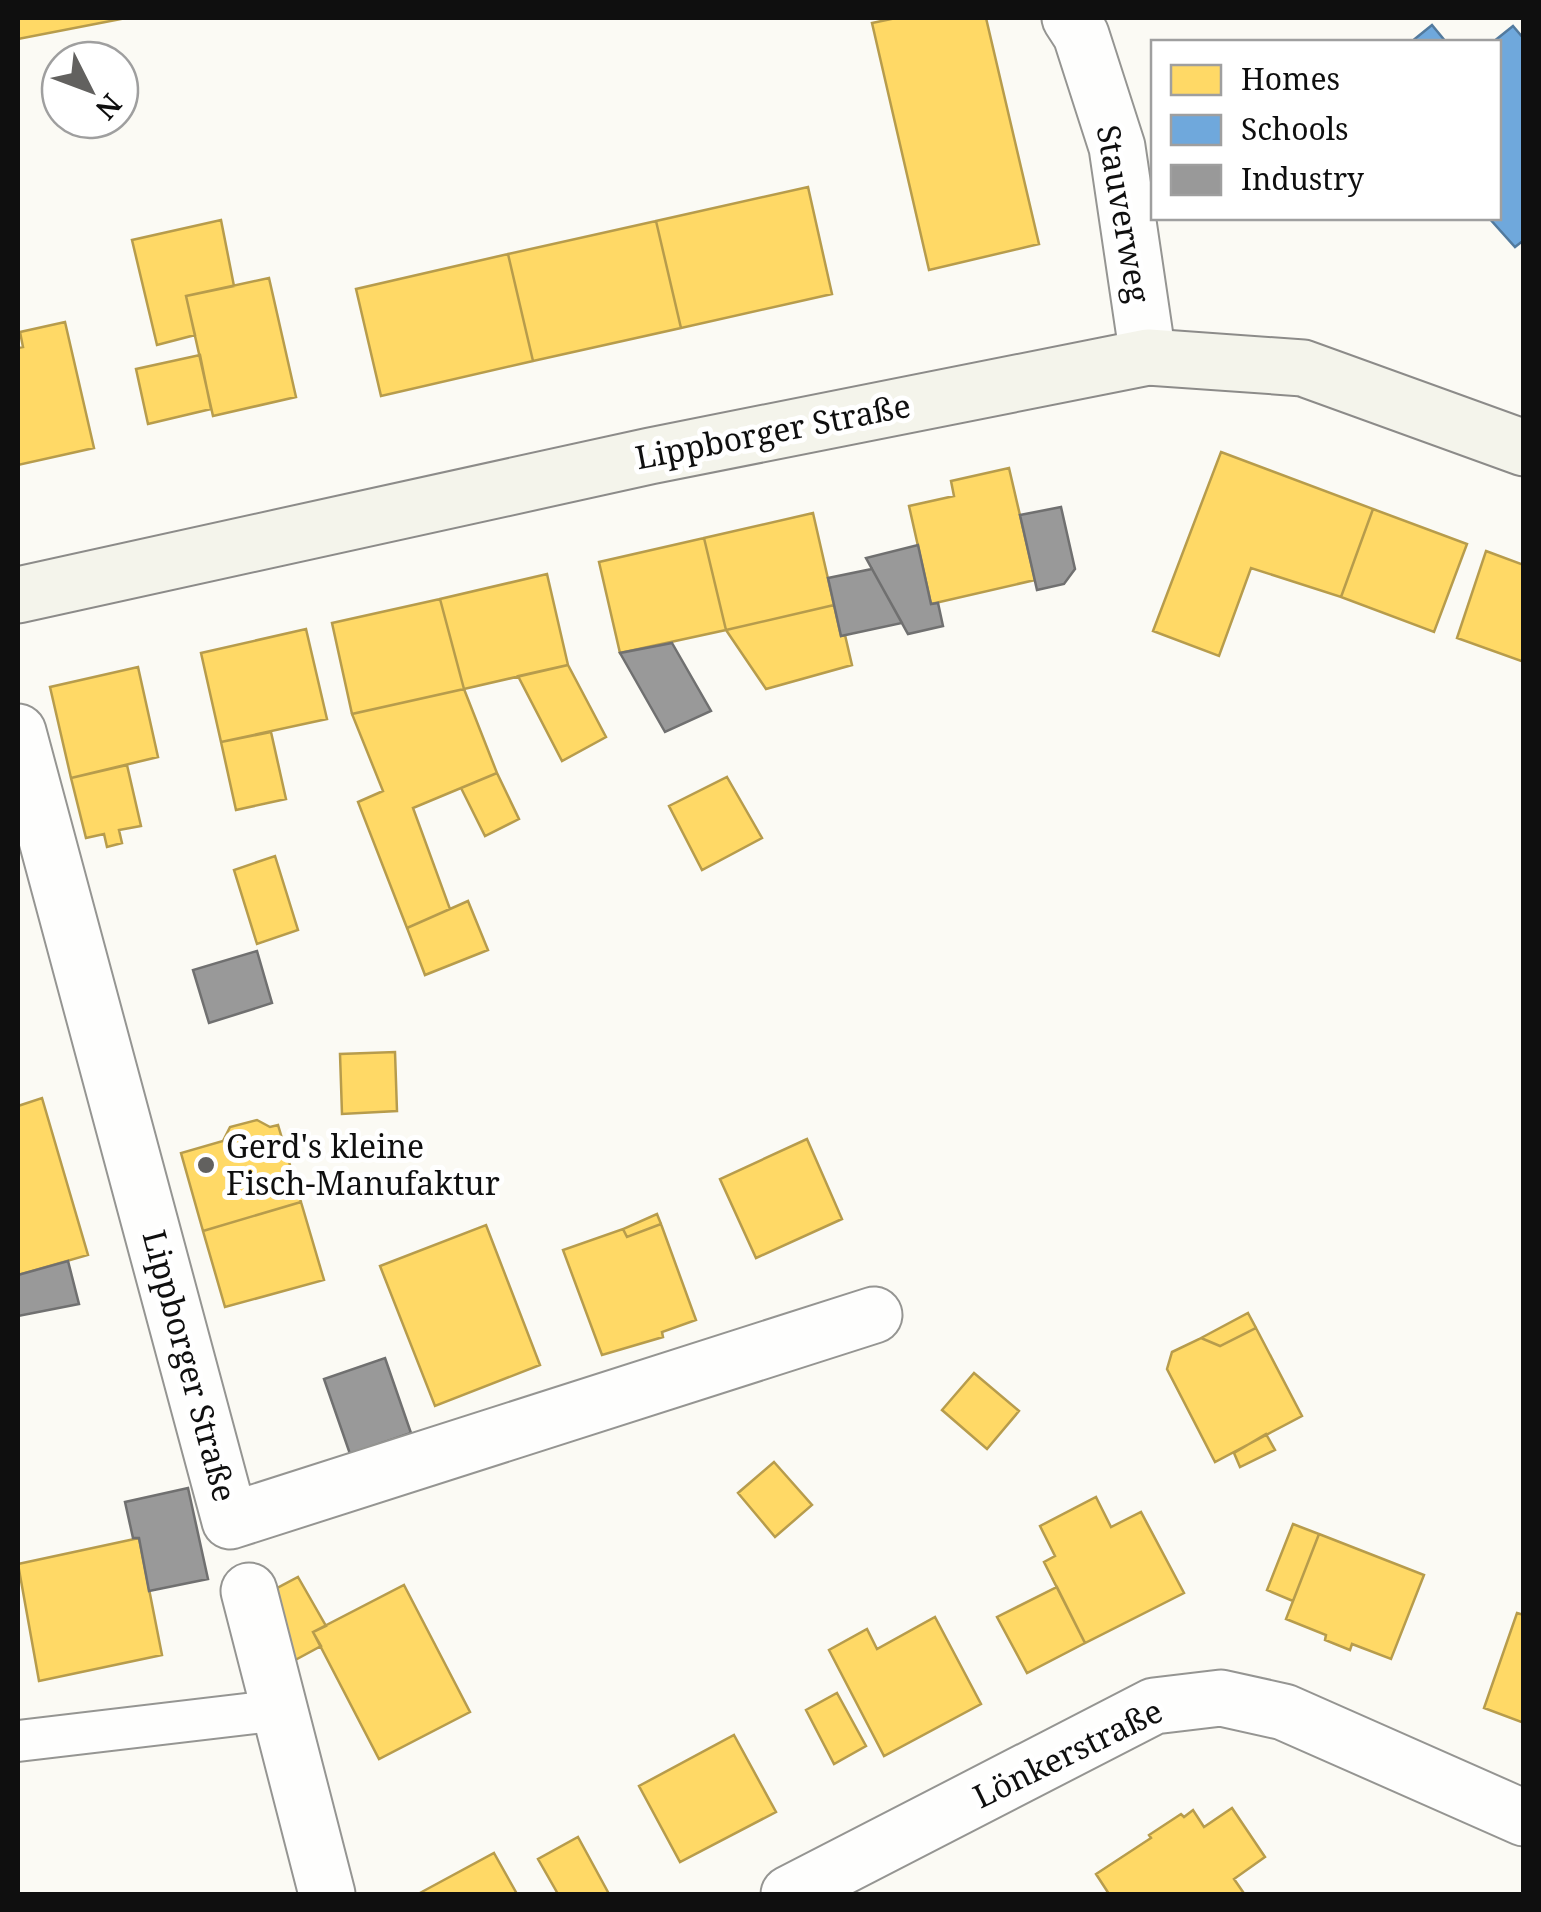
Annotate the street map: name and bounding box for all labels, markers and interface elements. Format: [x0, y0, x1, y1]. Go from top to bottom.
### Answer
north arrow [40, 40, 140, 140]
legend [1151, 40, 1501, 220]
text: Homes [1241, 58, 1340, 99]
text: N [88, 86, 131, 128]
text: Schools [1241, 108, 1349, 149]
street label: Stauverweg [1088, 122, 1161, 306]
text: Industry [1241, 158, 1364, 199]
street label: Lippborger Straße [632, 383, 914, 478]
place label: Gerd's kleine Fisch-Manufaktur [226, 1124, 500, 1204]
marker: Gerd's kleine Fisch-Manufaktur [195, 1154, 217, 1176]
street label: Lippborger Straße [134, 1225, 247, 1506]
street label: Lönkerstraße [966, 1688, 1169, 1817]

